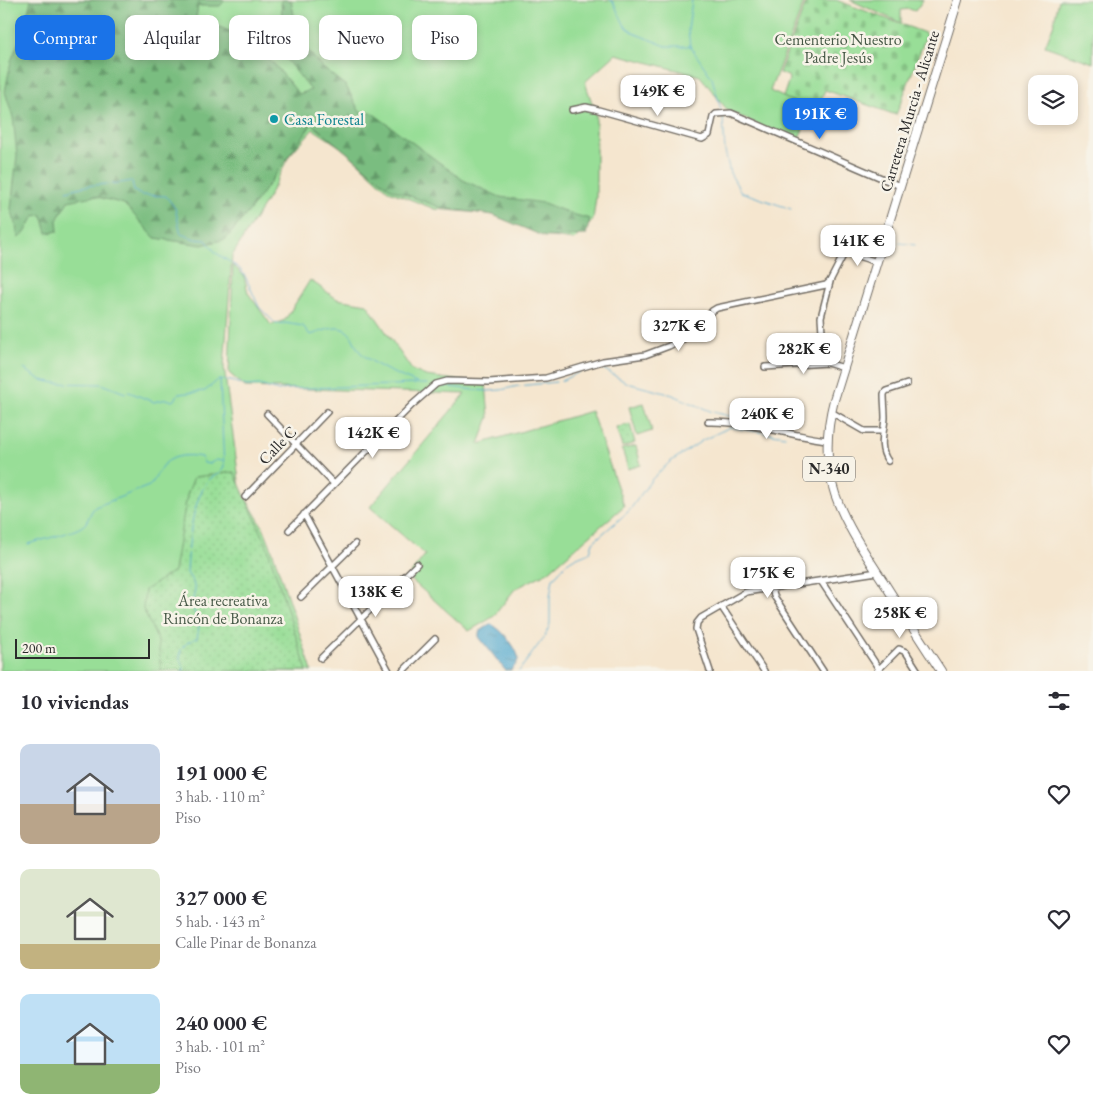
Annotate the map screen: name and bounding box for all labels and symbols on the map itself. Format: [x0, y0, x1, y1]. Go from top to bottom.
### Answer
street label: Carretera Murcia - Alicante [875, 28, 944, 194]
park label: Cementerio Nuestro Padre Jesús [774, 29, 902, 68]
pin: 149K € [617, 74, 699, 117]
pin: 191K € [779, 98, 861, 140]
place label: Casa Forestal [284, 109, 364, 130]
marker: Casa Forestal [268, 113, 280, 125]
pin: 141K € [817, 224, 899, 267]
pin: 327K € [638, 310, 720, 352]
pin: 282K € [763, 332, 845, 375]
pin: 240K € [726, 398, 808, 440]
pin: 142K € [332, 416, 414, 459]
street label: Calle C [254, 421, 301, 469]
road number: N-340 [803, 456, 855, 482]
pin: 175K € [727, 556, 809, 599]
pin: 138K € [335, 576, 417, 618]
park label: Área recreativa Rincón de Bonanza [163, 590, 284, 629]
pin: 258K € [859, 596, 941, 639]
scale bar [15, 636, 150, 659]

